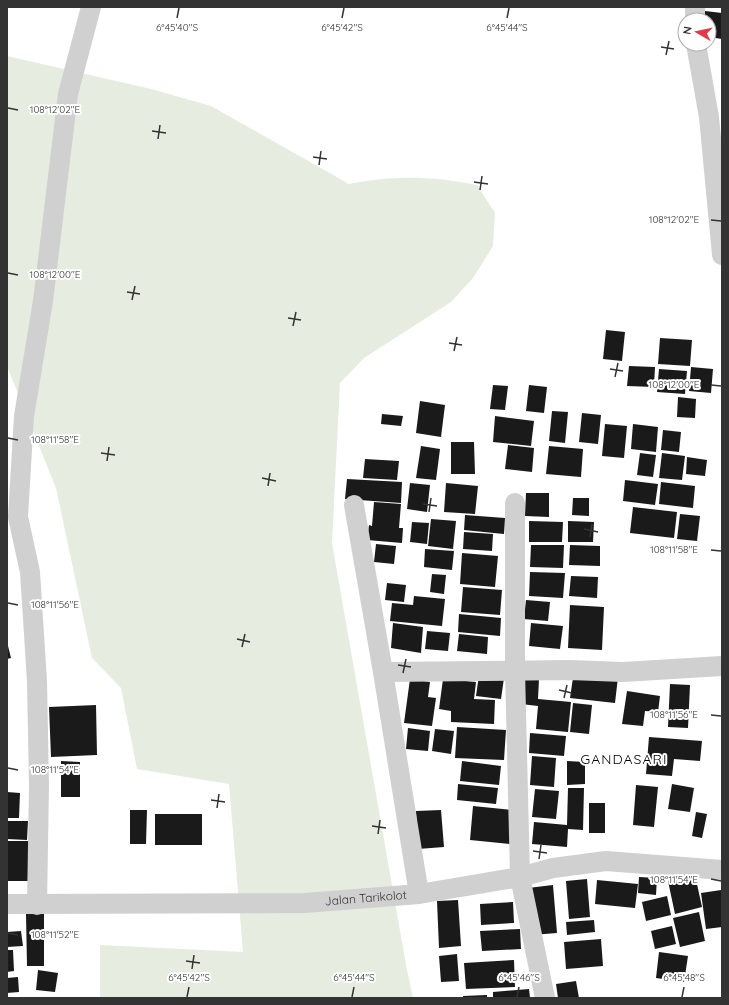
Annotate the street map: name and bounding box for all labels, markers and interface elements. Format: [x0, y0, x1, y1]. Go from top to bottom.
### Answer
north arrow [677, 12, 717, 52]
text: 6°45'40"S [156, 21, 198, 34]
text: 6°45'42"S [321, 21, 363, 34]
text: 6°45'44"S [486, 21, 528, 34]
text: N [680, 25, 695, 36]
text: 108°12'02"E [30, 103, 81, 116]
text: 108°12'02"E [649, 213, 700, 226]
text: 108°12'00"E [30, 268, 81, 281]
text: 108°12'00"E [649, 378, 700, 391]
text: 108°11'58"E [31, 433, 79, 446]
text: 108°11'58"E [650, 543, 698, 556]
text: 108°11'56"E [31, 598, 79, 611]
text: 108°11'56"E [650, 708, 698, 721]
district label: GANDASARI [581, 750, 667, 768]
text: 108°11'54"E [31, 763, 79, 776]
text: 108°11'54"E [650, 873, 698, 886]
street label: Jalan Tarikolot [324, 887, 407, 908]
text: 108°11'52"E [31, 928, 79, 941]
text: 6°45'42"S [168, 971, 210, 984]
text: 6°45'44"S [333, 971, 375, 984]
text: 6°45'46"S [498, 971, 540, 984]
text: 6°45'48"S [663, 971, 705, 984]

